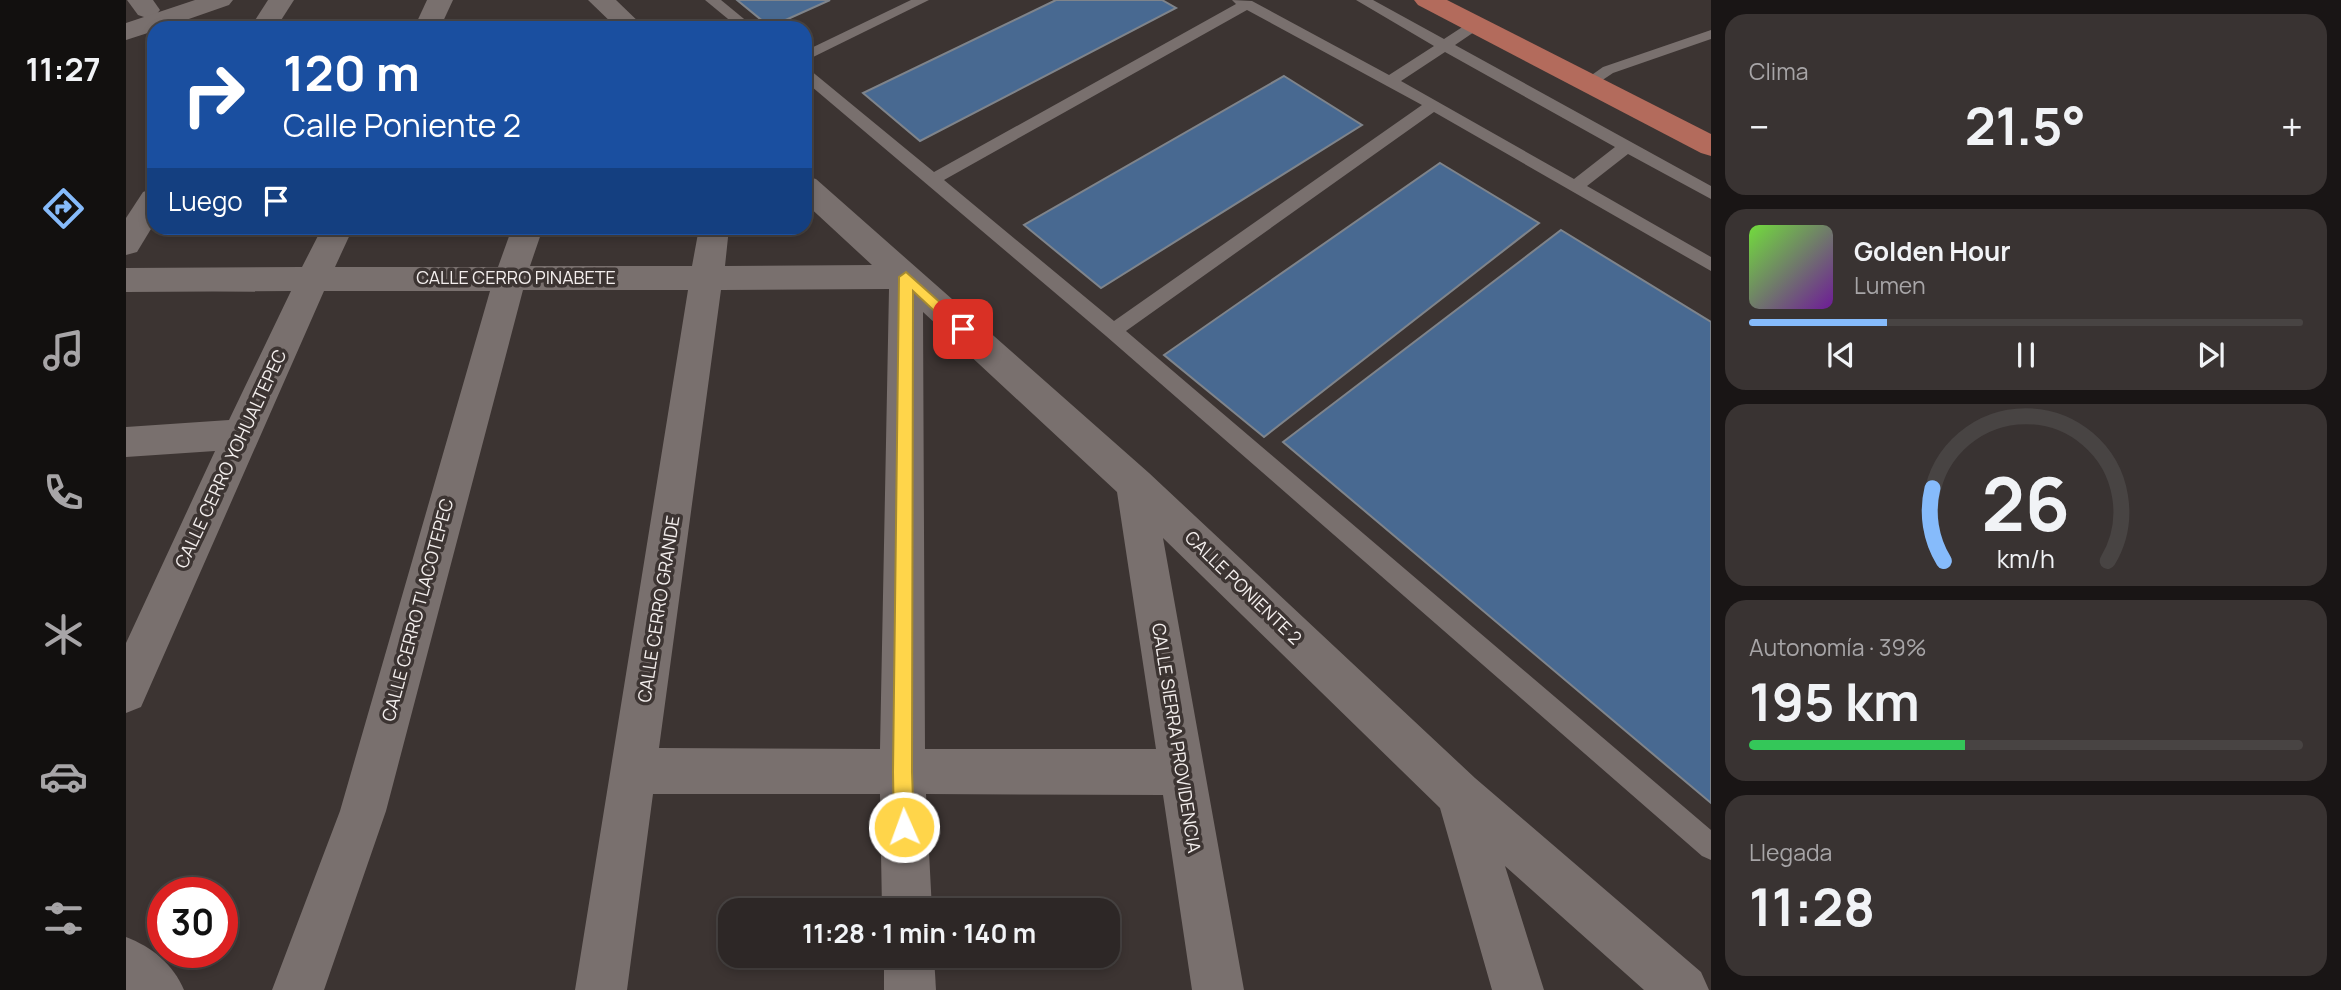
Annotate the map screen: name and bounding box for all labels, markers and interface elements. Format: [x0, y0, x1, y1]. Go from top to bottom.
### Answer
text: 120 m [283, 39, 420, 106]
text: 11:27 [25, 47, 101, 91]
icon: right [168, 49, 259, 140]
text: Clima [1749, 55, 1808, 87]
text: 21.5° [1965, 90, 2086, 161]
text: − [1749, 100, 1770, 152]
text: + [2281, 100, 2303, 152]
text: Calle Poniente 2 [283, 103, 521, 147]
icon: arrive [257, 182, 295, 220]
text: Luego [168, 183, 243, 219]
icon: directions [39, 184, 88, 233]
text: Golden Hour [1854, 233, 2011, 269]
street label: CALLE CERRO PINABETE [416, 265, 616, 289]
text: Lumen [1854, 269, 1926, 301]
pin [933, 299, 993, 359]
icon: arrive [944, 310, 982, 348]
icon: music [39, 326, 88, 375]
icon: previous [1822, 336, 1860, 374]
icon: pause [2007, 336, 2045, 374]
icon: next [2192, 336, 2230, 374]
street label: CALLE CERRO YOHUALTEPEC [169, 345, 291, 572]
text: 26 [1982, 453, 2070, 553]
icon: phone [39, 468, 88, 517]
street label: CALLE CERRO TLACOTEPEC [376, 496, 458, 724]
street label: CALLE CERRO GRANDE [631, 514, 685, 704]
street label: CALLE PONIENTE 2 [1180, 525, 1307, 649]
text: km/h [1997, 541, 2055, 576]
icon: climate [39, 610, 88, 659]
street label: CALLE SIERRA PROVIDENCIA [1147, 621, 1207, 855]
text: Autonomía · 39% [1749, 631, 1927, 663]
text: 195 km [1749, 666, 1920, 737]
icon: car [39, 752, 88, 801]
position arrow [867, 790, 941, 864]
text: Llegada [1749, 836, 1832, 868]
text: 11:28 [1749, 871, 1875, 942]
speed limit sign: 30 [147, 877, 238, 968]
icon: filters [39, 894, 88, 943]
text: 11:28 · 1 min · 140 m [802, 915, 1036, 951]

